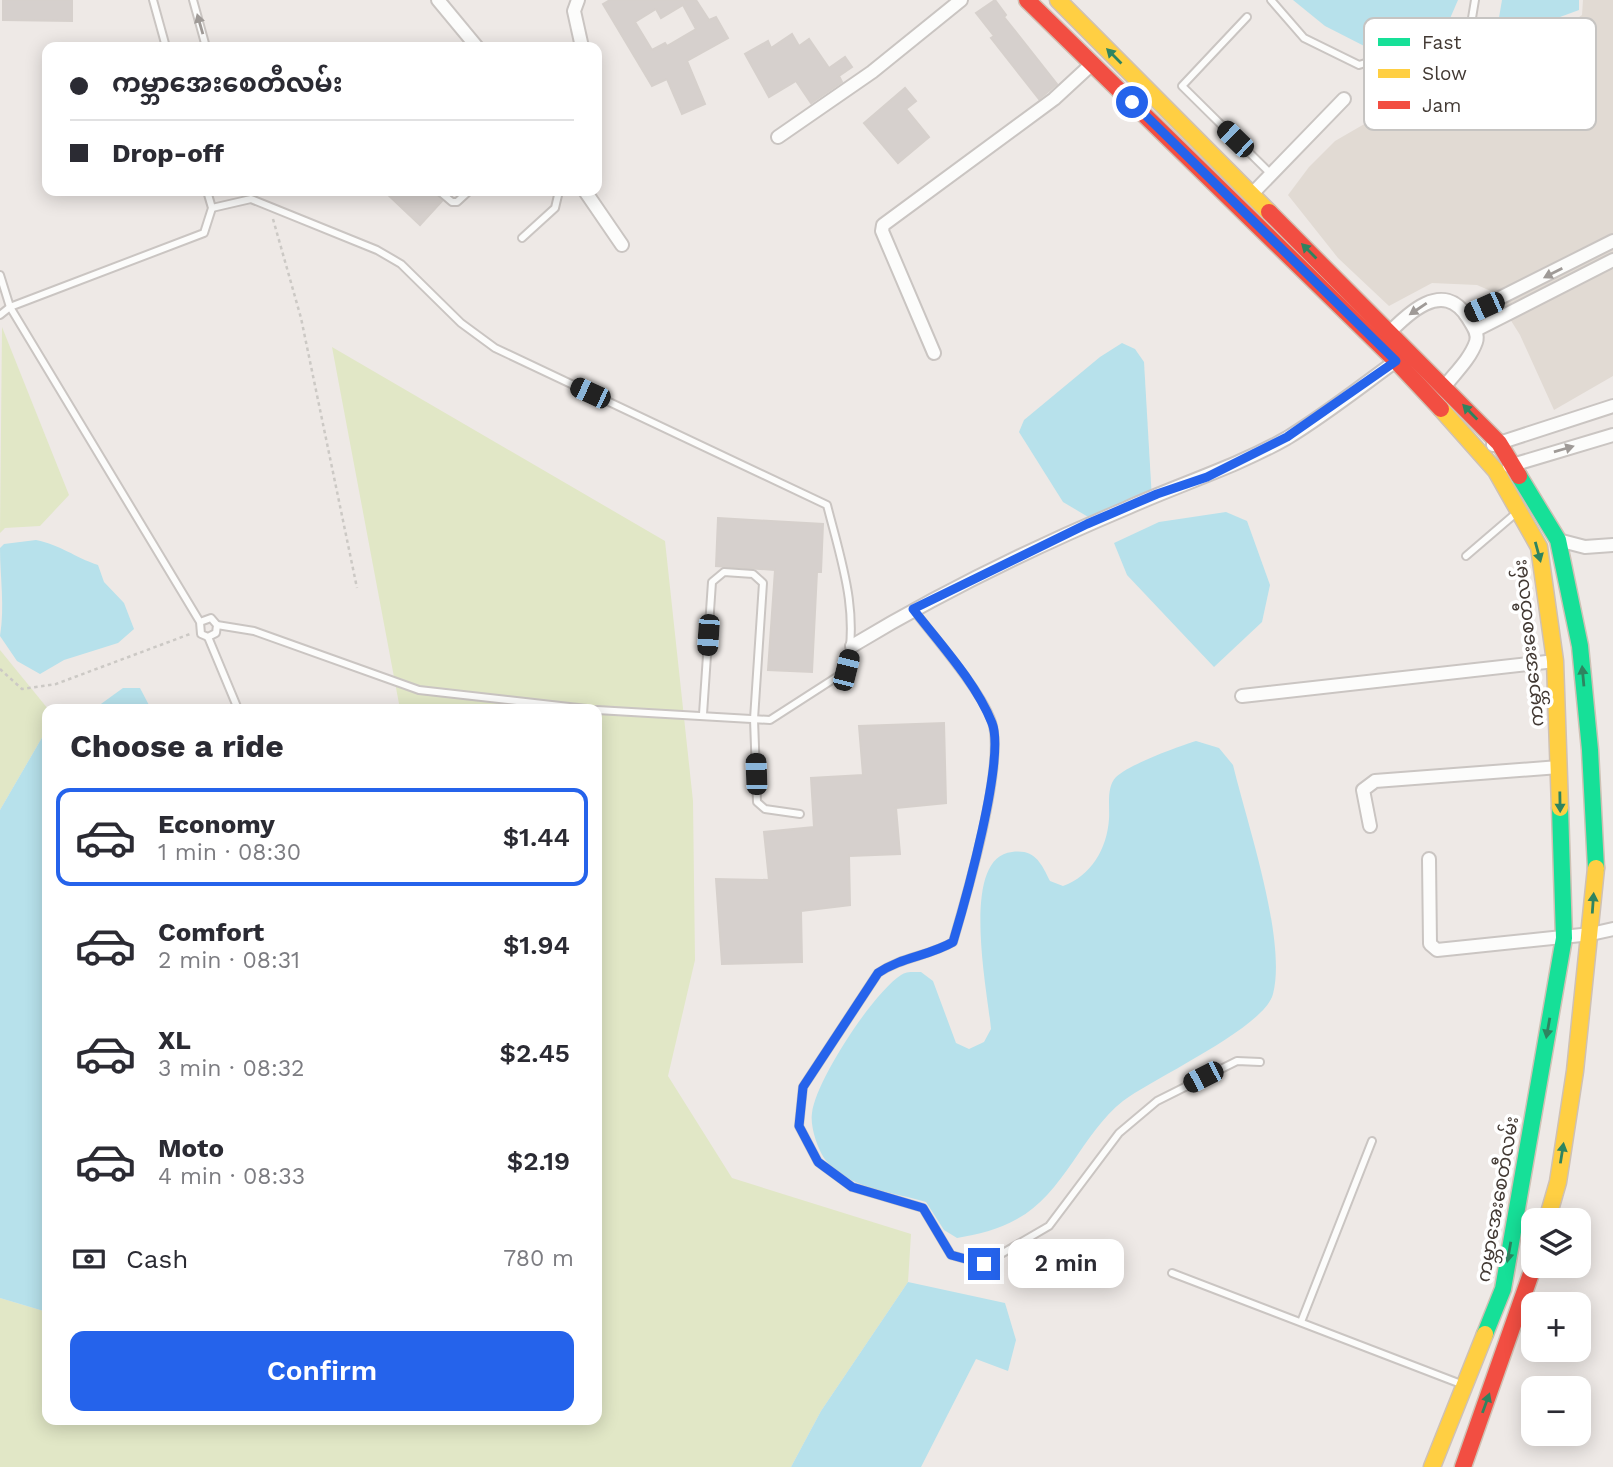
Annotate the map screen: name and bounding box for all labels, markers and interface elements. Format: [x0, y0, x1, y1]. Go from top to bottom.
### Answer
one-way arrow [194, 13, 204, 34]
legend [1364, 18, 1596, 130]
text: Fast [1422, 31, 1461, 54]
one-way arrow [1106, 48, 1123, 64]
text: Slow [1422, 62, 1467, 85]
text: ကမ္ဘာအေးစေတီလမ်း [112, 68, 343, 98]
route start [1116, 86, 1148, 118]
text: Jam [1422, 94, 1461, 117]
car [1213, 117, 1258, 161]
text: Drop-off [112, 138, 224, 168]
one-way arrow [1302, 243, 1318, 260]
one-way arrow [1543, 268, 1563, 279]
car [1461, 289, 1508, 325]
one-way arrow [1408, 303, 1428, 316]
car [567, 375, 614, 411]
one-way arrow [1461, 404, 1478, 421]
one-way arrow [1553, 444, 1574, 454]
one-way arrow [1533, 541, 1544, 563]
street label: ကမ္ဘာအေးစေတီလမ်း [1505, 558, 1553, 728]
car [697, 613, 720, 657]
car [831, 647, 862, 693]
one-way arrow [1577, 665, 1588, 687]
text: Choose a ride [70, 727, 284, 765]
car [745, 753, 768, 795]
one-way arrow [1555, 791, 1566, 813]
icon: car [74, 806, 137, 869]
text: Economy [158, 809, 275, 839]
text: $1.44 [503, 822, 570, 852]
text: 1 min · 08:30 [158, 839, 301, 866]
one-way arrow [1588, 892, 1599, 914]
icon: car [74, 914, 137, 977]
text: Comfort [158, 917, 264, 947]
text: $1.94 [503, 930, 570, 960]
text: 2 min · 08:31 [158, 947, 300, 974]
one-way arrow [1542, 1017, 1553, 1039]
icon: car [74, 1022, 137, 1085]
text: XL [158, 1025, 191, 1055]
text: $2.45 [499, 1038, 570, 1068]
text: 3 min · 08:32 [158, 1055, 305, 1082]
car [1180, 1058, 1227, 1096]
street label: ကမ္ဘာအေးစေတီလမ်း [1469, 1114, 1527, 1285]
icon: car [74, 1130, 137, 1193]
text: Moto [158, 1133, 224, 1163]
one-way arrow [1557, 1142, 1568, 1164]
text: $2.19 [507, 1146, 570, 1176]
text: 4 min · 08:33 [158, 1163, 305, 1190]
map controls [1521, 1208, 1591, 1446]
button: layers [1521, 1208, 1591, 1278]
icon: cash [70, 1240, 108, 1278]
callout: 2 min [1009, 1240, 1124, 1288]
one-way arrow [1503, 1241, 1514, 1263]
text: Cash [126, 1244, 188, 1274]
text: 780 m [503, 1245, 574, 1272]
route end [968, 1248, 1000, 1280]
text: 2 min [1034, 1250, 1098, 1277]
button: + [1521, 1292, 1591, 1362]
button: Confirm [70, 1331, 574, 1411]
button: − [1521, 1376, 1591, 1446]
one-way arrow [1481, 1392, 1492, 1413]

